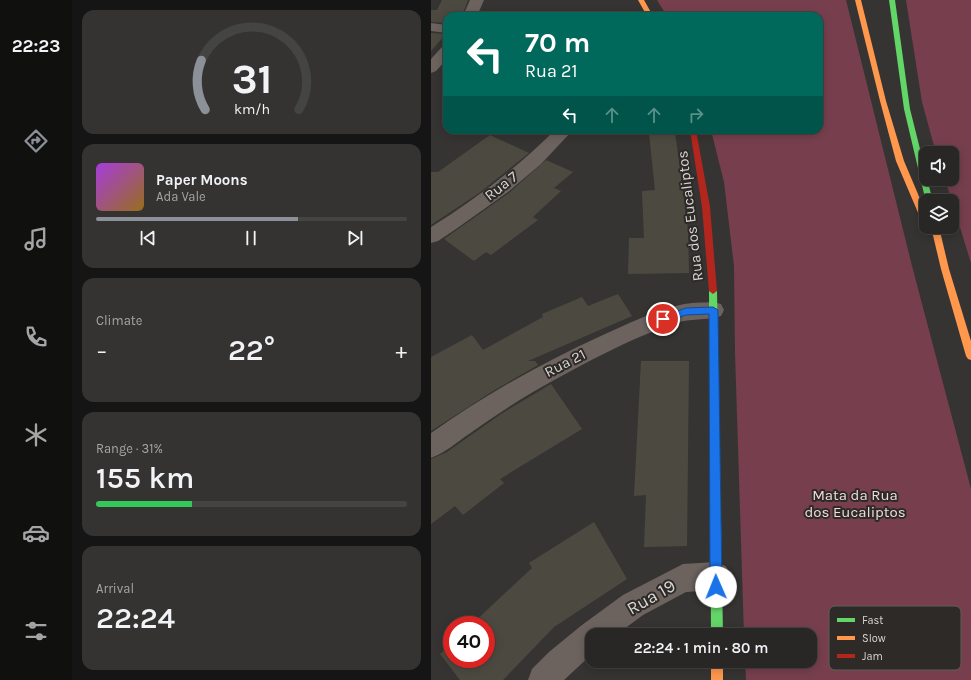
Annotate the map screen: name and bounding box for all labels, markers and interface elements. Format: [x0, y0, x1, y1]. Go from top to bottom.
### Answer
text: 70 m [525, 26, 590, 59]
icon: left [459, 28, 511, 80]
text: 22:23 [12, 35, 60, 57]
text: 31 [231, 55, 272, 103]
text: Rua 21 [525, 60, 578, 82]
text: km/h [233, 101, 270, 118]
icon: left [559, 104, 581, 126]
icon: ahead [601, 104, 623, 126]
icon: ahead [643, 104, 665, 126]
icon: right [685, 104, 707, 126]
icon: directions [22, 127, 50, 155]
map controls [919, 146, 959, 234]
button: sound [919, 146, 959, 186]
street label: Rua dos Eucaliptos [673, 150, 707, 282]
street label: Rua 7 [481, 167, 521, 205]
text: Paper Moons [156, 171, 248, 189]
text: Ada Vale [156, 189, 206, 204]
button: layers [919, 194, 959, 234]
icon: music [22, 225, 50, 253]
icon: previous [137, 227, 159, 249]
icon: pause [240, 227, 262, 249]
icon: next [344, 227, 366, 249]
pin [646, 302, 680, 336]
icon: arrive [652, 308, 674, 330]
text: Climate [96, 313, 142, 328]
icon: phone [22, 323, 50, 351]
text: 22° [228, 332, 275, 368]
text: − [96, 338, 108, 364]
text: + [395, 338, 407, 364]
street label: Rua 21 [541, 345, 589, 381]
icon: climate [22, 421, 50, 449]
text: Range · 31% [96, 441, 163, 456]
text: 155 km [96, 460, 194, 496]
park label: Mata da Rua dos Eucaliptos [804, 486, 906, 521]
icon: car [22, 519, 50, 547]
position arrow [695, 566, 737, 608]
street label: Rua 19 [623, 574, 679, 620]
text: Arrival [96, 581, 134, 596]
text: 22:24 [96, 600, 175, 636]
legend [829, 606, 961, 670]
text: Fast [862, 614, 883, 627]
speed limit sign: 40 [443, 616, 495, 668]
icon: filters [22, 617, 50, 645]
text: Slow [862, 632, 886, 645]
text: 22:24 · 1 min · 80 m [634, 639, 768, 657]
text: Jam [862, 650, 883, 663]

